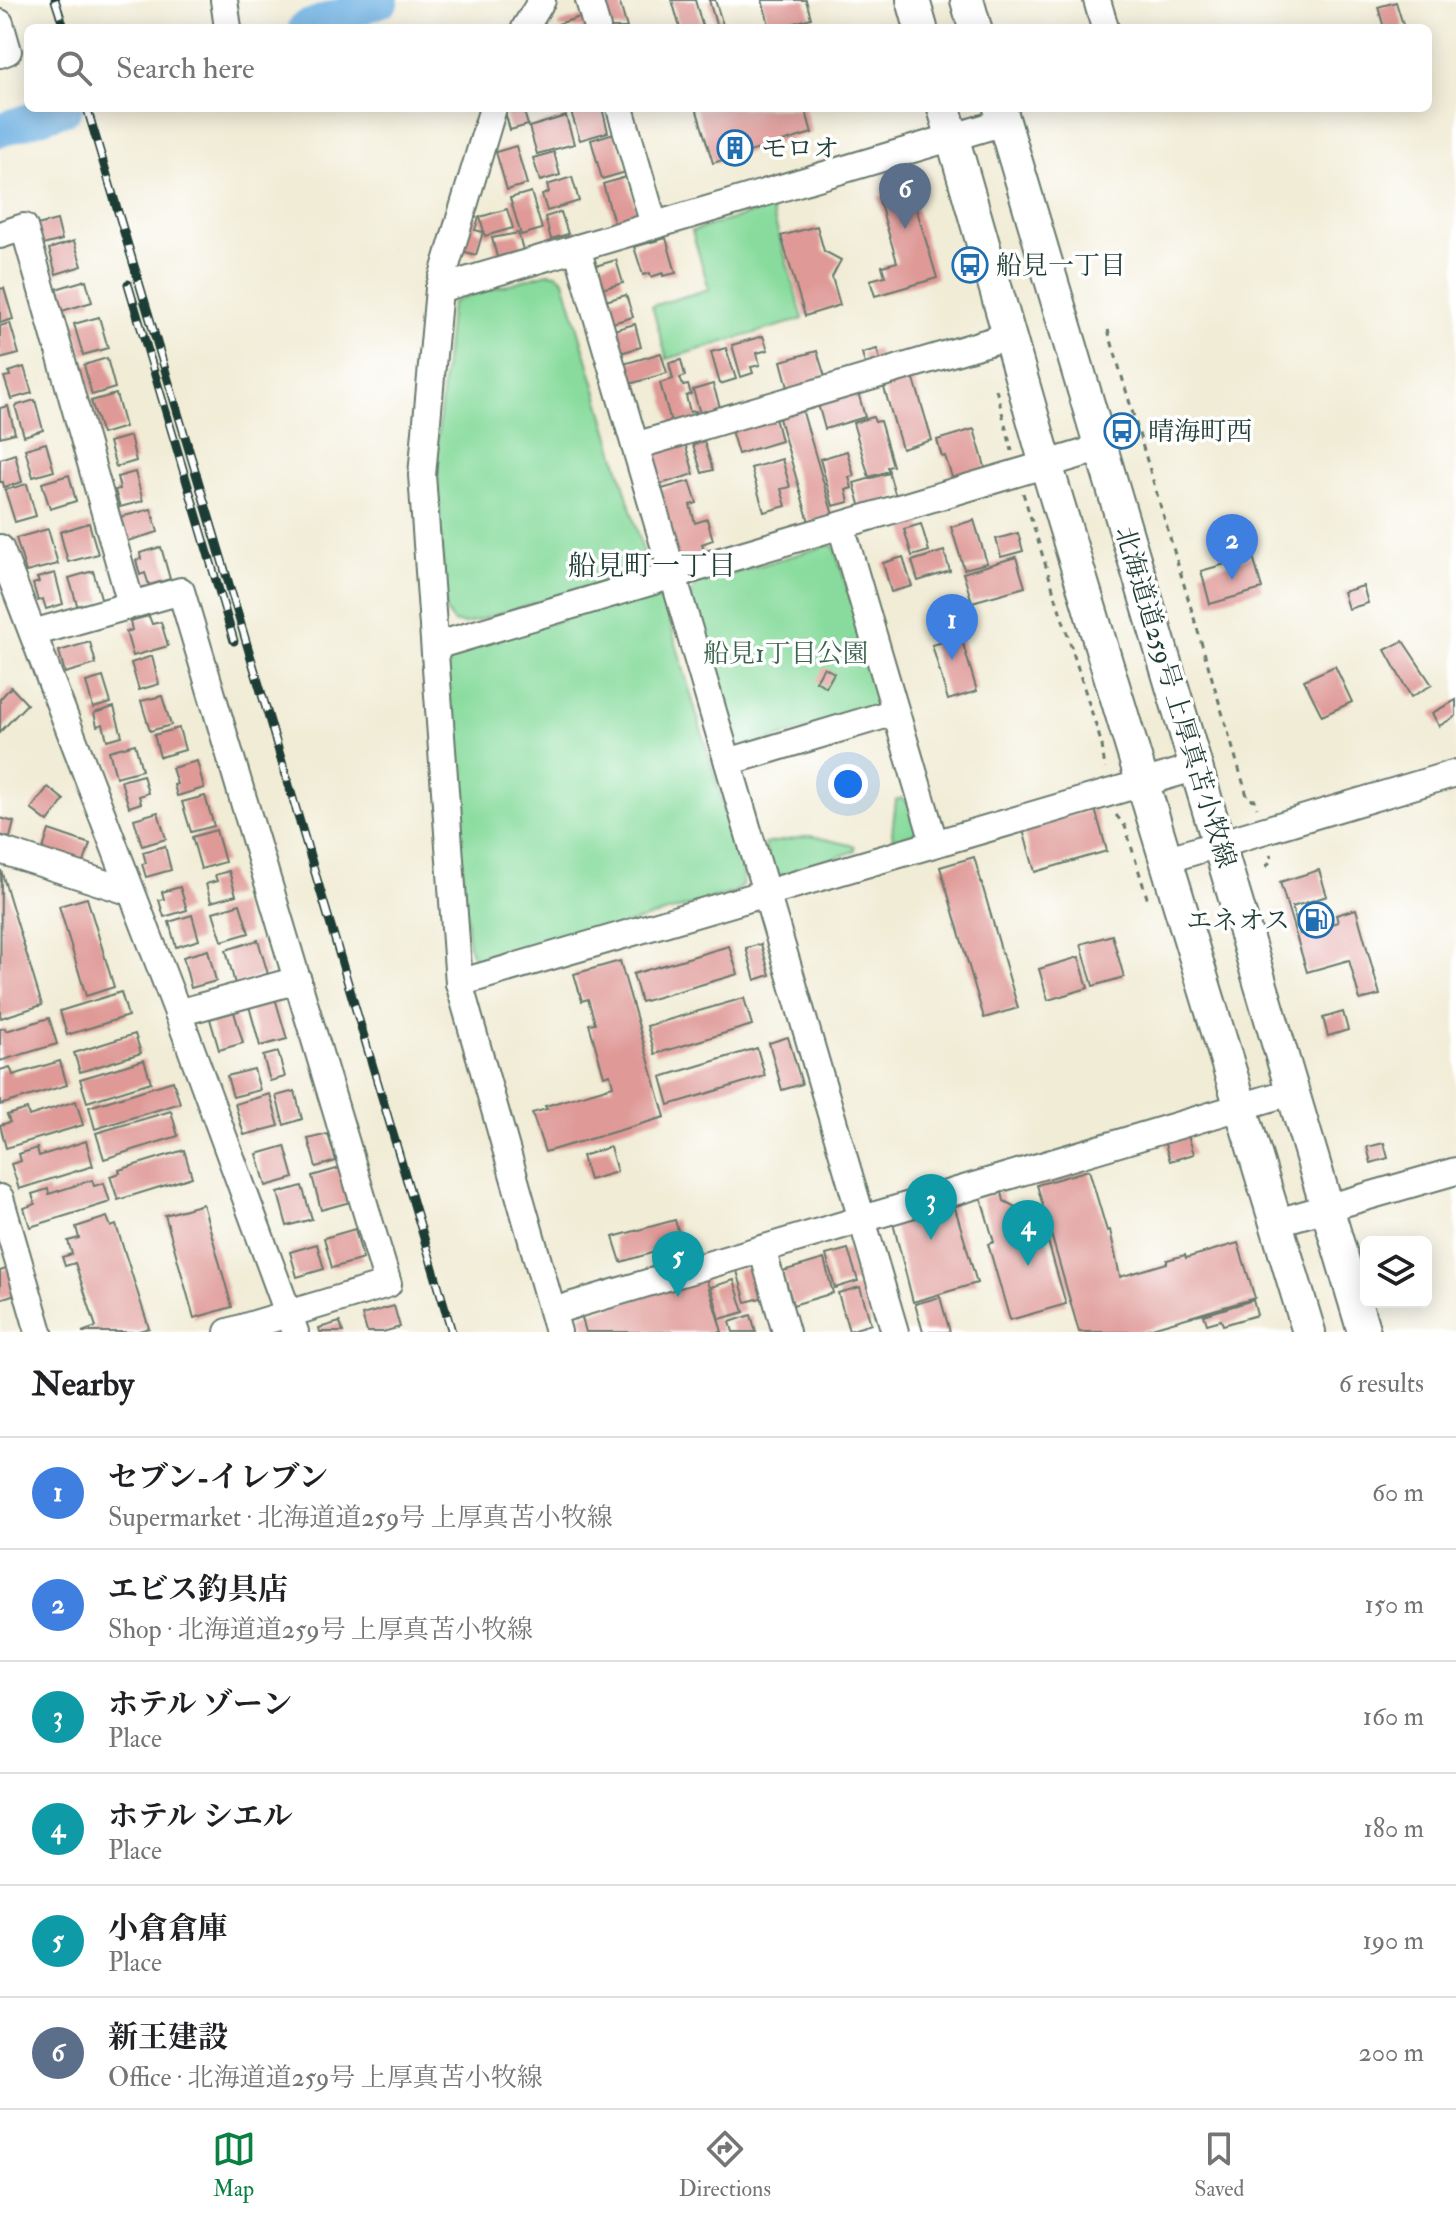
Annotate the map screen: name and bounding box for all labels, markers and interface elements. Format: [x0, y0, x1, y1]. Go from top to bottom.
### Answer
search box [24, 24, 1432, 112]
icon: search [52, 46, 96, 90]
text: Search here [116, 50, 255, 87]
building icon: モロオ [716, 129, 754, 167]
place label: モロオ [761, 133, 839, 165]
pin: 6 [879, 163, 931, 229]
bus stop icon: 船見一丁目 [951, 246, 989, 284]
place label: 船見一丁目 [996, 250, 1126, 282]
bus stop icon: 晴海町西 [1103, 412, 1141, 450]
place label: 晴海町西 [1148, 416, 1252, 448]
pin: 2 [1206, 514, 1258, 580]
street label: 北海道道259号 上厚真苫小牧線 [1109, 523, 1243, 871]
district label: 船見町一丁目 [568, 549, 736, 584]
pin: 1 [926, 594, 978, 660]
park label: 船見1丁目公園 [703, 638, 869, 670]
your location [828, 764, 868, 804]
fuel station icon: エネオス [1297, 901, 1335, 939]
place label: エネオス [1186, 905, 1290, 937]
pin: 3 [905, 1174, 957, 1240]
pin: 4 [1002, 1200, 1054, 1266]
pin: 5 [652, 1231, 704, 1297]
map controls [1360, 1236, 1432, 1308]
button: layers [1360, 1236, 1432, 1308]
text: Nearby [32, 1363, 134, 1406]
text: 6 results [1339, 1368, 1424, 1400]
text: セブン-イレブン [108, 1459, 328, 1496]
text: 1 [53, 1477, 63, 1509]
text: 60 m [1372, 1477, 1424, 1509]
text: Supermarket · 北海道道259号 上厚真苫小牧線 [108, 1502, 613, 1534]
text: エビス釣具店 [108, 1571, 288, 1608]
text: 2 [51, 1589, 65, 1621]
text: 150 m [1365, 1589, 1424, 1621]
text: Shop · 北海道道259号 上厚真苫小牧線 [108, 1614, 533, 1646]
text: ホテル ゾーン [108, 1686, 292, 1723]
text: 3 [53, 1701, 63, 1733]
text: 160 m [1363, 1701, 1424, 1733]
text: Place [108, 1723, 162, 1755]
text: ホテル シエル [108, 1798, 293, 1835]
text: 4 [51, 1813, 65, 1845]
text: 180 m [1364, 1813, 1424, 1845]
text: Place [108, 1835, 162, 1867]
text: 小倉倉庫 [108, 1910, 228, 1947]
text: 5 [52, 1925, 64, 1957]
text: 190 m [1363, 1925, 1424, 1957]
text: Place [108, 1947, 162, 1979]
text: 新王建設 [108, 2019, 228, 2056]
text: 6 [51, 2037, 65, 2069]
text: 200 m [1359, 2037, 1424, 2069]
text: Office · 北海道道259号 上厚真苫小牧線 [108, 2062, 543, 2094]
tab: Map [212, 2127, 256, 2203]
tab: Directions [679, 2127, 771, 2203]
tab: Saved [1194, 2127, 1244, 2203]

